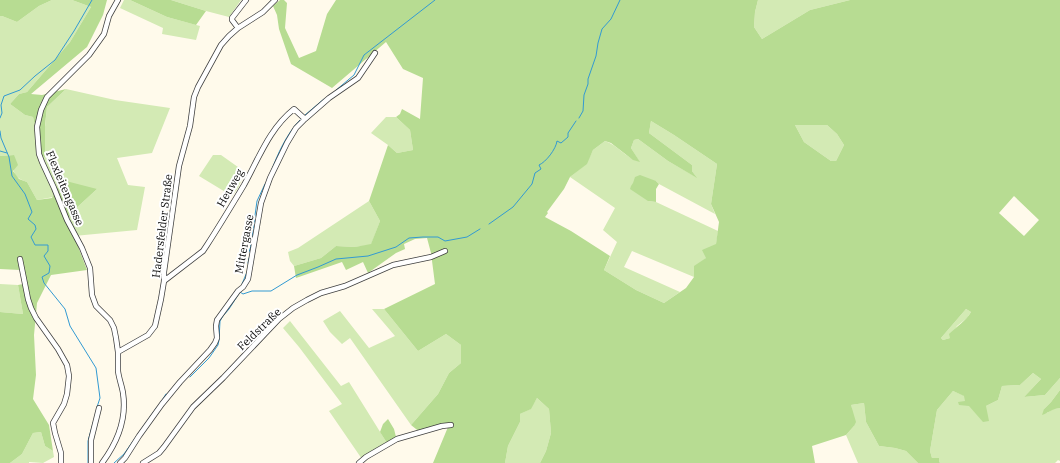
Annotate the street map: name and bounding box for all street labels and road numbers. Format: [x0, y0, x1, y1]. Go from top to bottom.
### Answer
street label: Flexleitengasse [43, 148, 87, 228]
street label: Heuweg [214, 166, 246, 210]
street label: Hadersfelder Straße [149, 173, 175, 279]
street label: Mittergasse [231, 213, 257, 275]
street label: Feldstraße [234, 305, 284, 353]

